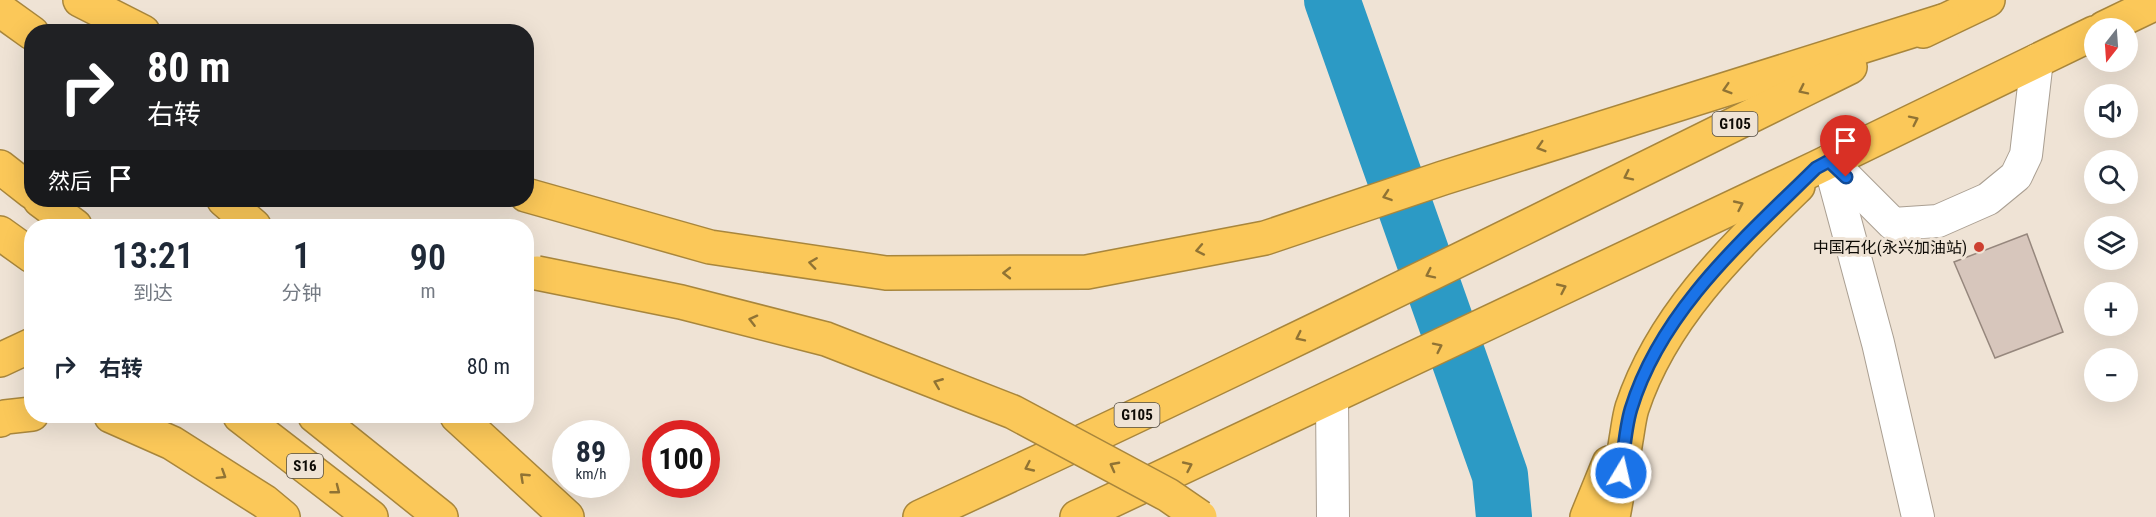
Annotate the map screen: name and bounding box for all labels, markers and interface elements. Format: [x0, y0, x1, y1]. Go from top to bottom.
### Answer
north arrow [2084, 18, 2138, 72]
map controls [2084, 18, 2138, 402]
text: 80 m [147, 43, 230, 92]
icon: right [48, 48, 126, 126]
one-way arrow [1722, 81, 1733, 94]
one-way arrow [1799, 83, 1810, 94]
button: sound [2084, 84, 2138, 138]
text: 右转 [147, 99, 201, 131]
road number: G105 [1712, 112, 1758, 136]
pin [1820, 115, 1871, 177]
one-way arrow [1908, 115, 1919, 127]
icon: arrive [1829, 124, 1862, 157]
one-way arrow [1536, 140, 1547, 152]
button: search [2084, 150, 2138, 204]
icon: arrive [104, 162, 137, 195]
text: 然后 [48, 169, 92, 194]
one-way arrow [1624, 169, 1635, 181]
one-way arrow [1382, 189, 1393, 202]
one-way arrow [1732, 200, 1743, 212]
button: layers [2084, 216, 2138, 270]
text: 13:21 [112, 235, 194, 277]
text: 1 [293, 235, 311, 277]
text: 90 [410, 237, 446, 279]
place label: 中国石化(永兴加油站) [1813, 238, 1967, 257]
marker: 中国石化(永兴加油站) [1972, 240, 1986, 254]
one-way arrow [1196, 243, 1206, 256]
one-way arrow [809, 257, 818, 269]
one-way arrow [1003, 267, 1012, 279]
one-way arrow [1425, 267, 1436, 279]
text: m [420, 279, 435, 303]
text: 到达 [133, 281, 173, 305]
text: 分钟 [282, 281, 322, 305]
button: + [2084, 282, 2138, 336]
one-way arrow [1556, 284, 1567, 296]
one-way arrow [748, 315, 758, 328]
one-way arrow [1295, 330, 1306, 342]
one-way arrow [1432, 343, 1443, 355]
button: − [2084, 348, 2138, 402]
icon: right [48, 350, 81, 383]
text: 80 m [467, 354, 510, 379]
text: 右转 [99, 356, 143, 381]
one-way arrow [933, 377, 943, 390]
road number: G105 [1114, 403, 1160, 427]
speed limit sign: 100 [642, 420, 720, 498]
text: 89 [576, 434, 606, 469]
position arrow [1589, 441, 1653, 505]
road number: S16 [287, 454, 323, 478]
one-way arrow [1024, 460, 1035, 472]
one-way arrow [1181, 461, 1192, 473]
one-way arrow [1109, 462, 1120, 473]
text: km/h [576, 465, 606, 483]
one-way arrow [215, 467, 226, 478]
one-way arrow [520, 473, 531, 484]
one-way arrow [329, 482, 340, 493]

